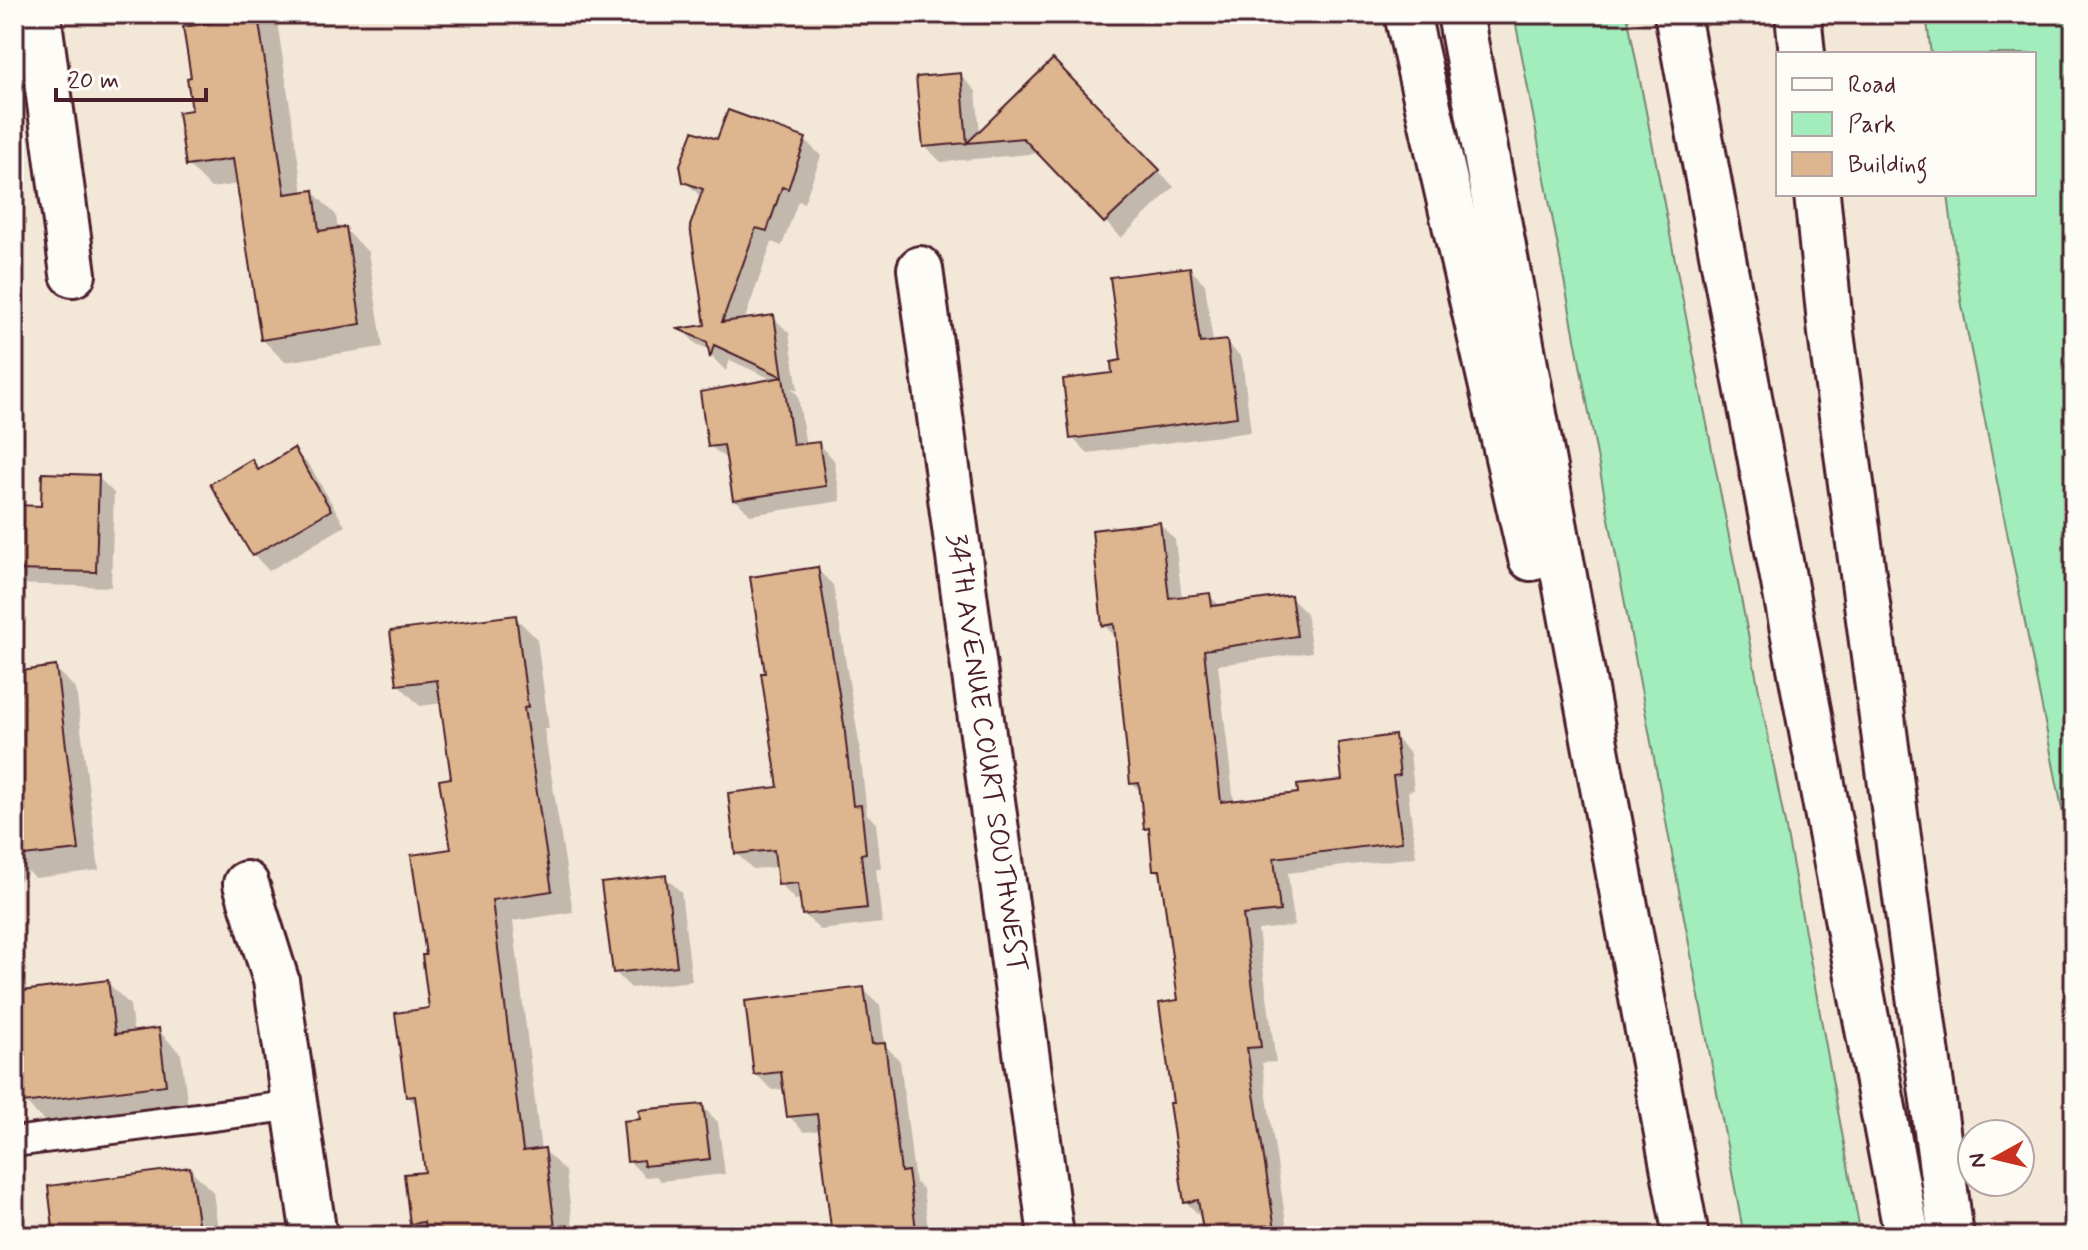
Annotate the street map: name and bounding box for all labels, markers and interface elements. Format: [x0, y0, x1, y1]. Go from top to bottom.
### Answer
scale bar [56, 52, 206, 102]
legend [1776, 52, 2036, 196]
text: 20 m [68, 66, 119, 97]
text: Road [1848, 70, 1896, 101]
text: Park [1848, 110, 1896, 141]
text: Building [1848, 150, 1928, 184]
street label: 34TH AVENUE COURT SOUTHWEST [937, 531, 1035, 975]
north arrow [1956, 1118, 2036, 1198]
text: N [1963, 1151, 1993, 1170]

